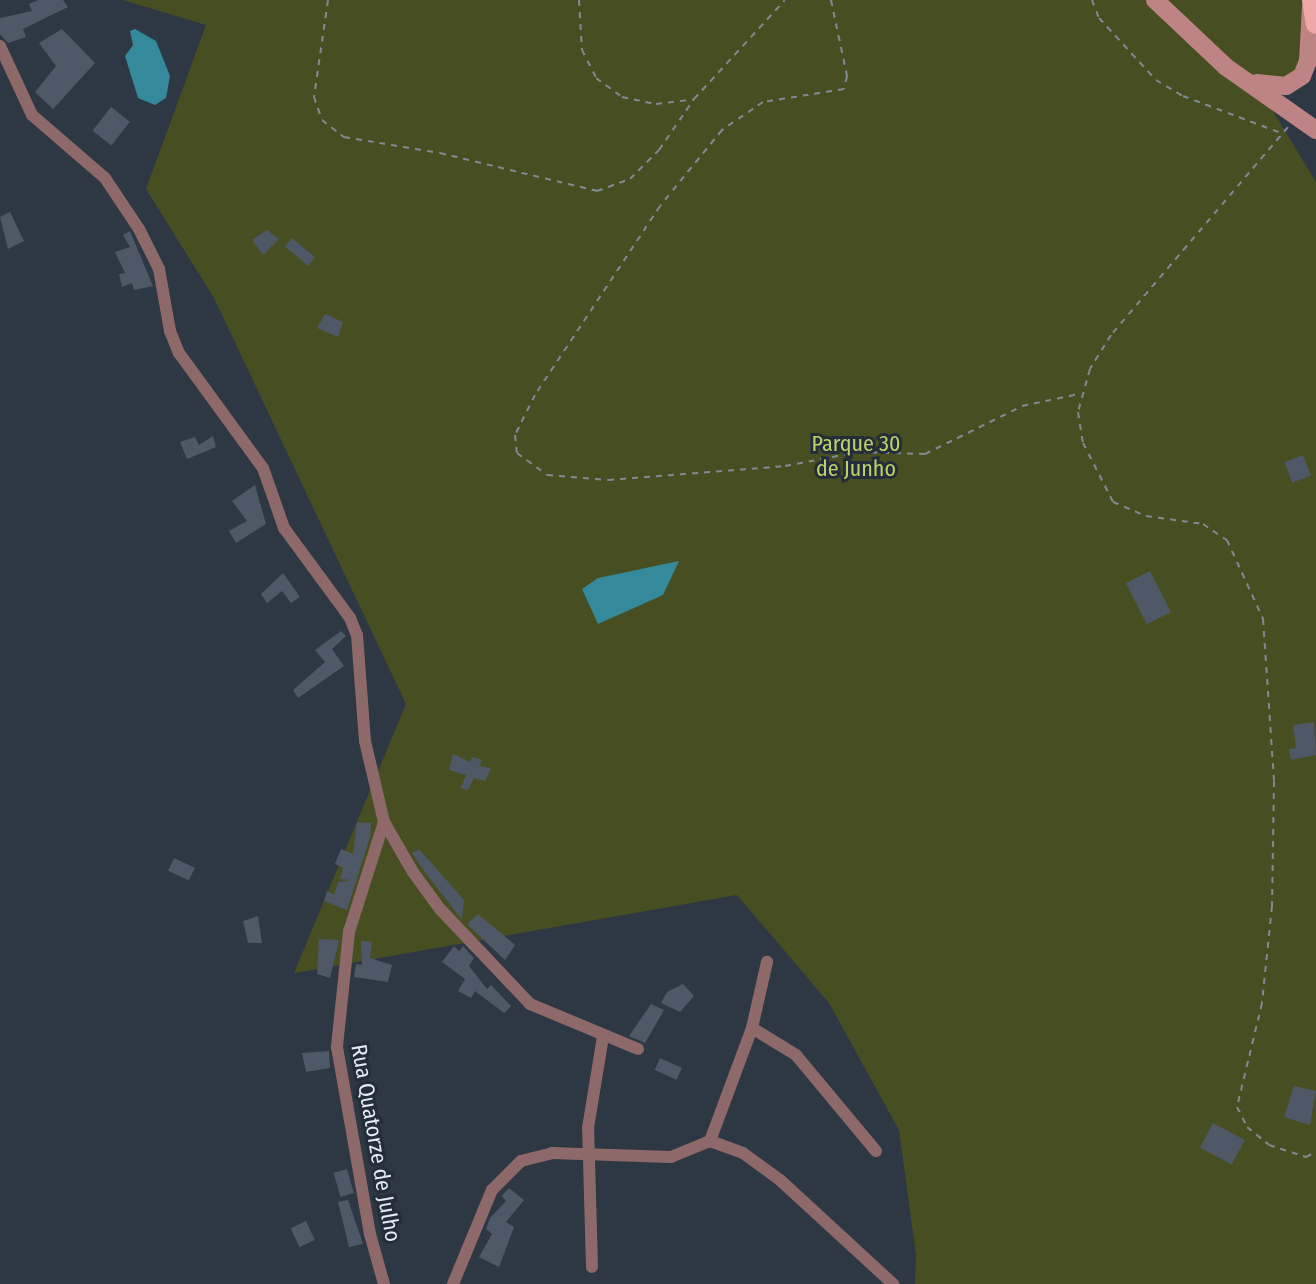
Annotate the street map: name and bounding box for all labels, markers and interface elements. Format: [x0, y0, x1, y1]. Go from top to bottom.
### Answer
park label: Parque 30 de Junho [812, 430, 900, 482]
street label: Rua Quatorze de Julho [346, 1042, 406, 1244]

